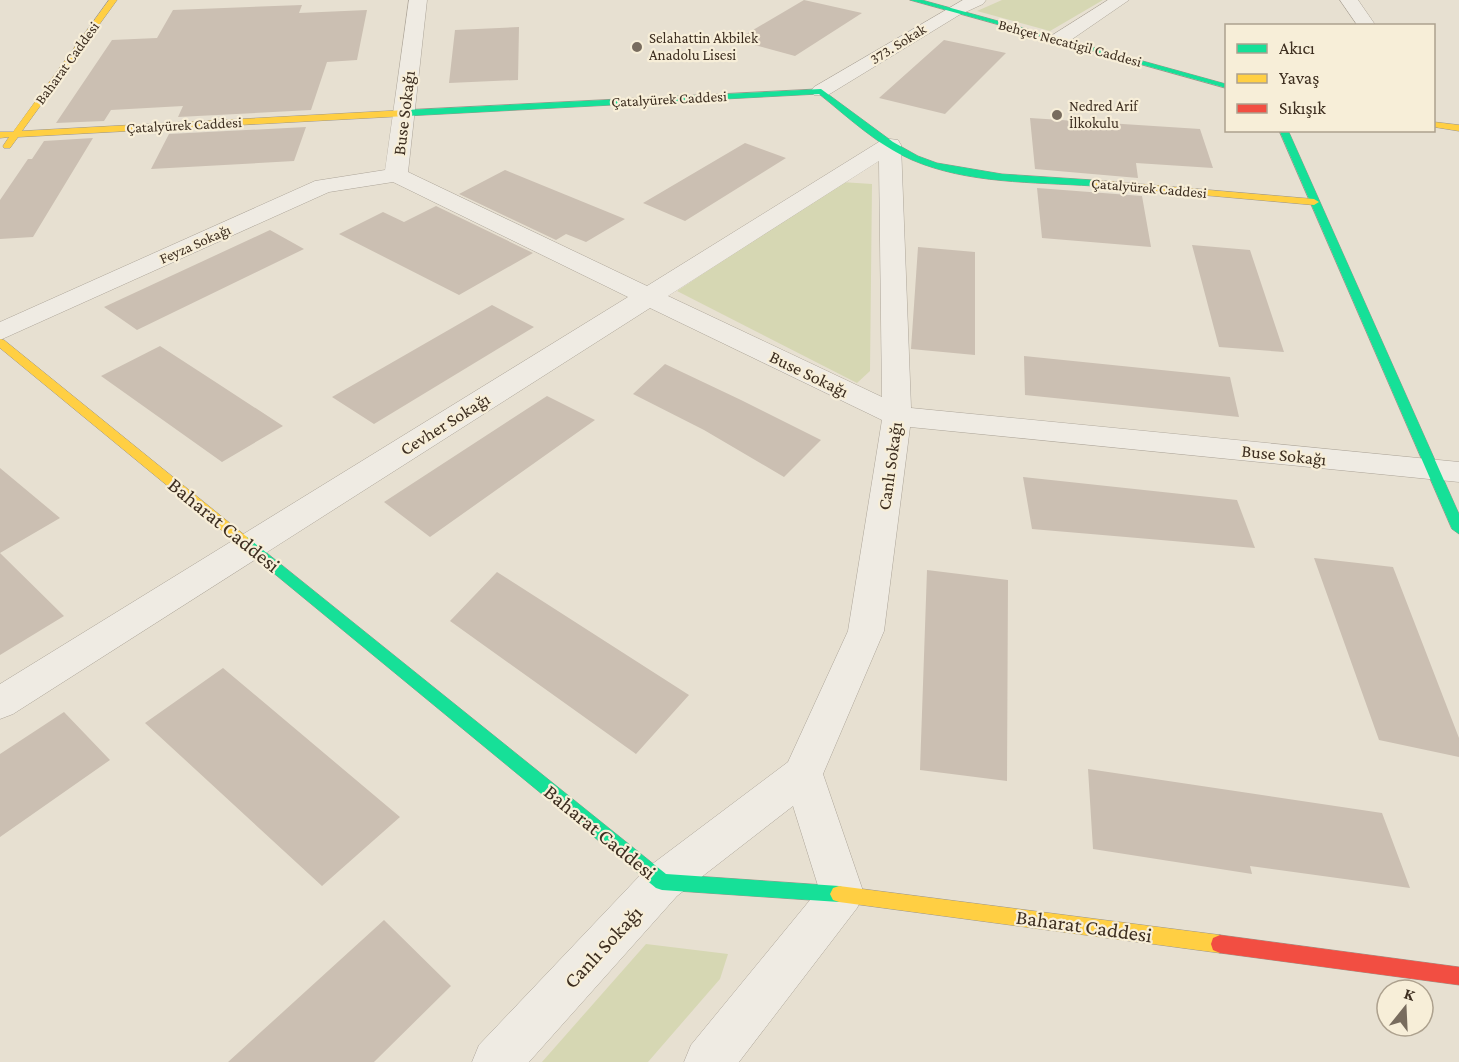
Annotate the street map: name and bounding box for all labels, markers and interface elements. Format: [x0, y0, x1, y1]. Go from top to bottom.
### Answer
street label: Behçet Necatigil Caddesi [996, 16, 1143, 71]
street label: Baharat Caddesi [32, 19, 102, 107]
street label: 373. Sokak [867, 20, 929, 67]
legend [1225, 24, 1435, 132]
place label: Selahattin Akbilek Anadolu Lisesi [649, 30, 759, 63]
text: Akıcı [1279, 38, 1315, 58]
marker: Selahattin Akbilek Anadolu Lisesi [630, 40, 644, 54]
text: Yavaş [1279, 68, 1319, 88]
street label: Buse Sokağı [389, 69, 419, 157]
street label: Çatalyürek Caddesi [611, 88, 727, 111]
place label: Nedred Arif İlkokulu [1069, 98, 1139, 131]
text: Sıkışık [1279, 98, 1326, 118]
marker: Nedred Arif İlkokulu [1050, 108, 1064, 122]
street label: Çatalyürek Caddesi [126, 114, 242, 137]
street label: Çatalyürek Caddesi [1090, 175, 1207, 202]
street label: Feyza Sokağı [157, 221, 234, 268]
street label: Buse Sokağı [766, 346, 852, 402]
street label: Cevher Sokağı [397, 388, 494, 459]
street label: Canlı Sokağı [874, 420, 906, 511]
street label: Buse Sokağı [1241, 441, 1328, 469]
street label: Baharat Caddesi [163, 473, 285, 578]
street label: Baharat Caddesi [539, 780, 661, 885]
street label: Canlı Sokağı [559, 901, 648, 993]
street label: Baharat Caddesi [1015, 905, 1154, 947]
north arrow [1375, 978, 1435, 1038]
text: K [1402, 985, 1418, 1004]

